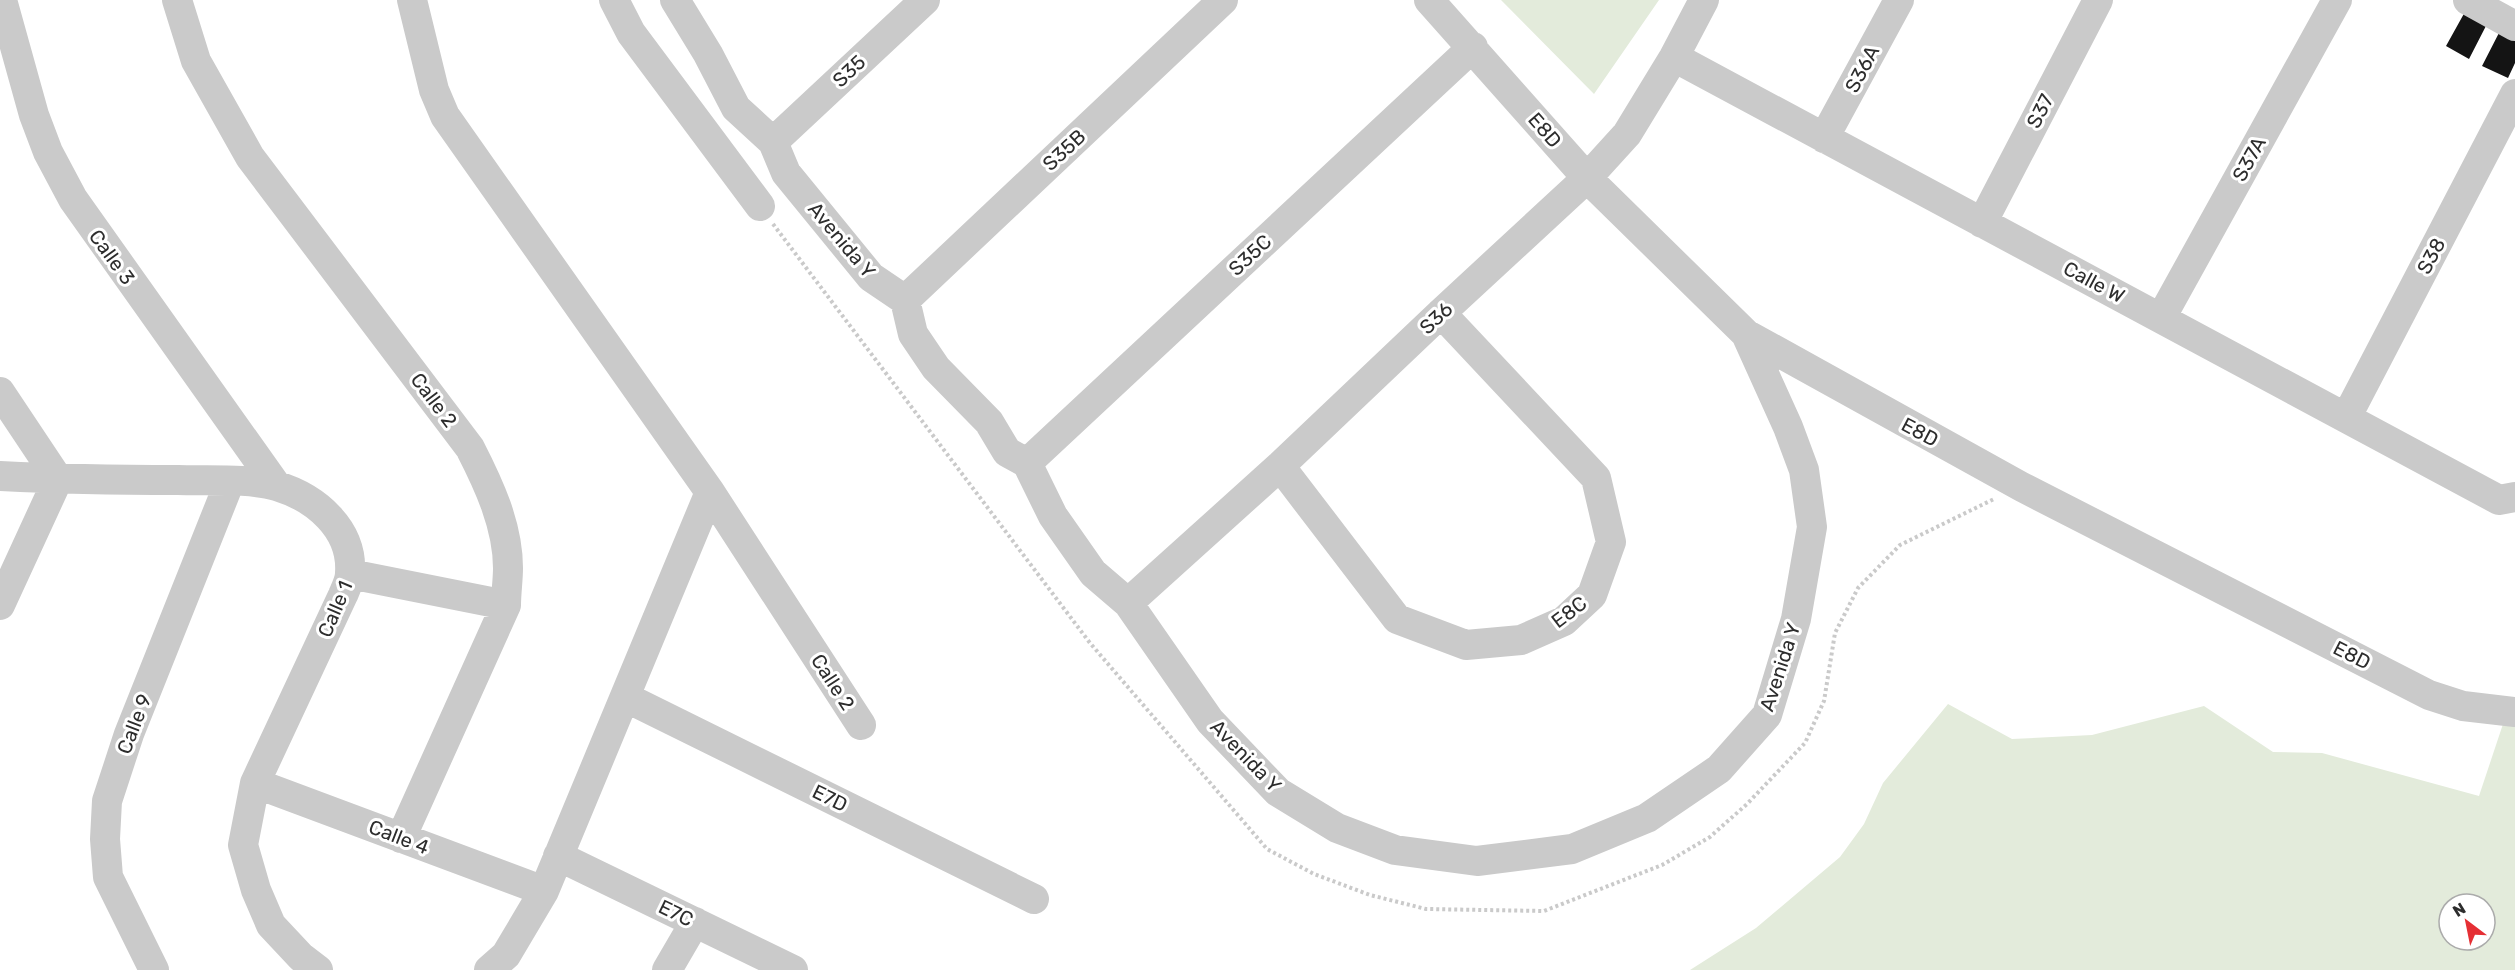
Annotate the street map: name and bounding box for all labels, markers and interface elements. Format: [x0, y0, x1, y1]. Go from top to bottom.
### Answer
street label: S36A [1840, 41, 1884, 97]
street label: S35 [828, 50, 870, 92]
street label: S37 [2021, 90, 2059, 132]
street label: E8D [1523, 108, 1567, 152]
street label: S35B [1038, 124, 1090, 176]
street label: S37A [2227, 133, 2271, 185]
street label: Avenida Y [803, 197, 881, 283]
street label: Calle 3 [84, 225, 140, 289]
street label: S35C [1224, 229, 1276, 281]
street label: S38 [2412, 234, 2450, 278]
street label: Calle W [2059, 256, 2129, 308]
street label: S36 [1414, 297, 1458, 339]
street label: Calle 2 [406, 368, 462, 432]
street label: E8D [1897, 412, 1943, 452]
street label: Calle 1 [312, 577, 358, 641]
street label: E8C [1547, 591, 1591, 633]
street label: Avenida Y [1754, 620, 1806, 714]
street label: E8D [2329, 636, 2375, 674]
street label: Calle 2 [806, 649, 860, 715]
street label: Calle 9 [112, 691, 156, 757]
street label: Avenida Y [1205, 715, 1287, 797]
street label: E7D [808, 779, 852, 817]
street label: Calle 4 [365, 815, 433, 859]
north arrow [2437, 892, 2497, 952]
street label: E7C [655, 894, 697, 932]
text: N [2449, 899, 2469, 921]

